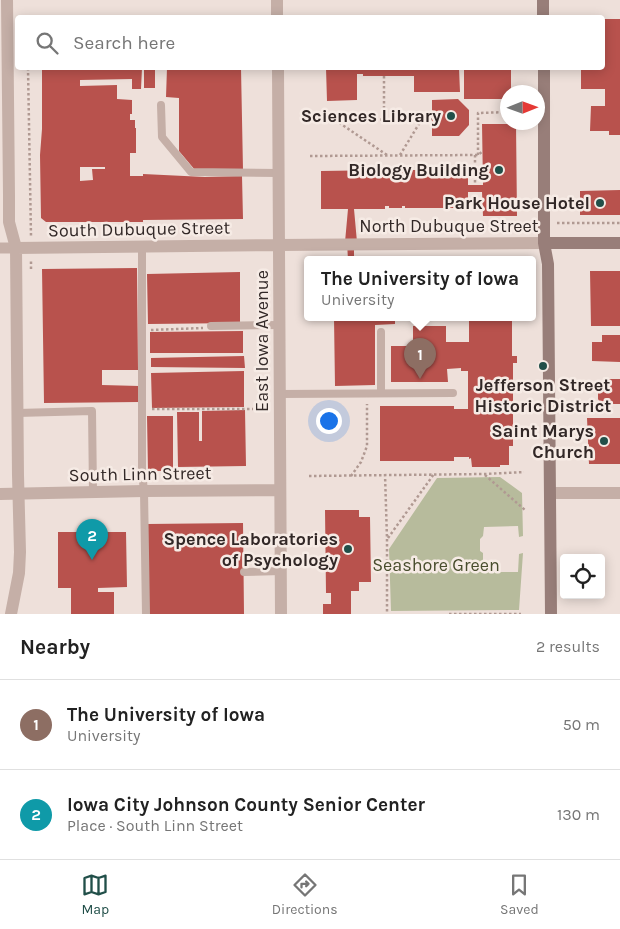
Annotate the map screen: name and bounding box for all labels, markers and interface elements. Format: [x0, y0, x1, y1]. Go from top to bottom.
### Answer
search box [15, 15, 605, 70]
icon: search [33, 29, 61, 57]
text: Search here [73, 32, 175, 54]
north arrow [500, 85, 545, 130]
place label: Sciences Library [301, 105, 441, 127]
marker: Sciences Library [445, 110, 457, 122]
place label: Biology Building [348, 159, 490, 181]
marker: Biology Building [493, 164, 505, 176]
place label: Park House Hotel [444, 192, 590, 214]
marker: Park House Hotel [594, 197, 606, 209]
street label: North Dubuque Street [359, 215, 539, 237]
street label: South Dubuque Street [48, 216, 231, 242]
popup [304, 256, 536, 321]
text: The University of Iowa [321, 268, 519, 290]
street label: East Iowa Avenue [251, 270, 273, 412]
text: University [321, 290, 395, 309]
pin: 1 [404, 338, 436, 379]
marker: Jefferson Street Historic District [537, 360, 549, 372]
place label: Jefferson Street Historic District [475, 374, 611, 417]
your location [316, 408, 342, 434]
place label: Saint Marys Church [491, 420, 594, 463]
marker: Saint Marys Church [598, 435, 610, 447]
street label: South Linn Street [68, 462, 212, 486]
pin: 2 [76, 519, 108, 560]
place label: Spence Laboratories of Psychology [164, 528, 338, 571]
marker: Spence Laboratories of Psychology [342, 543, 354, 555]
park label: Seashore Green [372, 554, 500, 576]
map controls [560, 554, 605, 599]
button: locate [560, 554, 605, 599]
text: Nearby [20, 635, 90, 659]
text: 2 results [536, 637, 600, 656]
text: The University of Iowa [67, 704, 265, 726]
text: 1 [33, 715, 39, 734]
text: 50 m [563, 715, 600, 734]
text: University [67, 726, 141, 745]
text: Iowa City Johnson County Senior Center [67, 794, 425, 816]
text: 2 [31, 805, 41, 824]
text: 130 m [557, 805, 600, 824]
text: Place · South Linn Street [67, 816, 243, 835]
tab: Map [81, 871, 109, 918]
tab: Directions [272, 871, 338, 918]
tab: Saved [500, 871, 539, 918]

